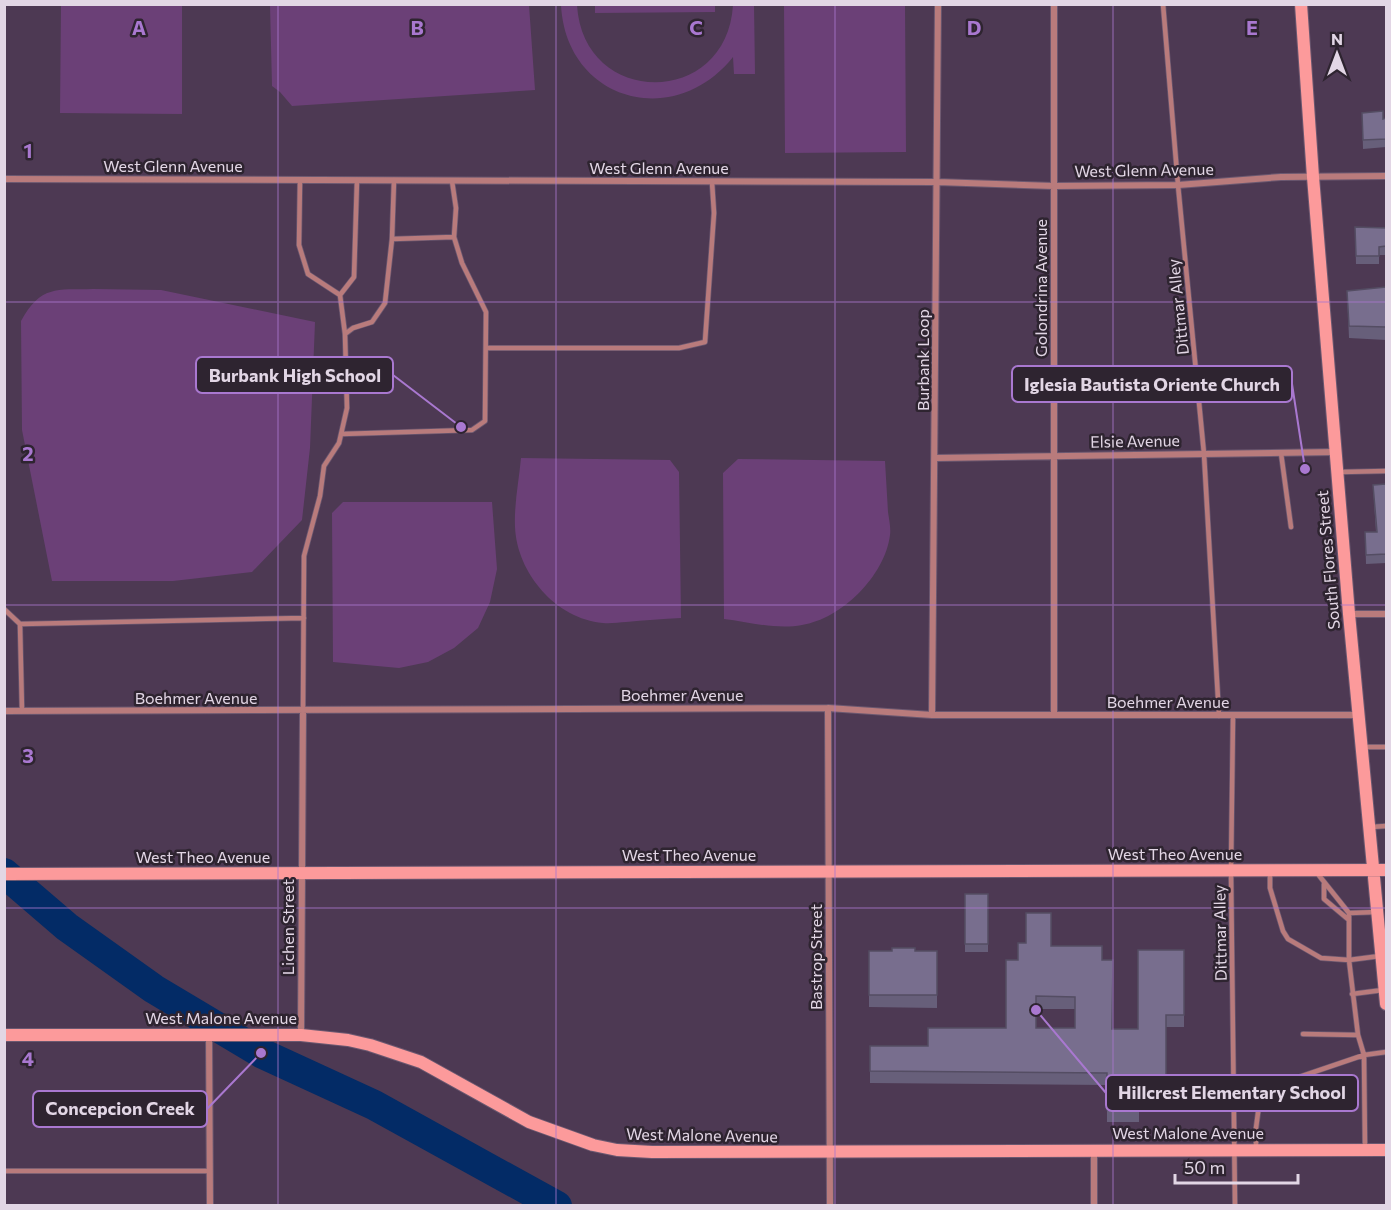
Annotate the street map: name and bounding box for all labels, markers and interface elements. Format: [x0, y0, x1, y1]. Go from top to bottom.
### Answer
text: A [132, 15, 146, 39]
text: B [410, 15, 424, 39]
text: C [689, 15, 703, 39]
text: D [967, 15, 981, 39]
text: E [1246, 15, 1258, 39]
north arrow [1307, 24, 1367, 84]
text: N [1331, 29, 1343, 48]
text: 1 [23, 138, 33, 162]
street label: West Glenn Avenue [103, 156, 243, 175]
street label: West Glenn Avenue [589, 158, 729, 177]
street label: West Glenn Avenue [1074, 159, 1214, 180]
street label: Golondrina Avenue [1031, 219, 1050, 357]
street label: Dittmar Alley [1163, 258, 1192, 356]
street label: Burbank Loop [913, 309, 932, 411]
callout: Burbank High School [196, 357, 393, 393]
text: Burbank High School [209, 364, 381, 386]
callout: Iglesia Bautista Oriente Church [1012, 366, 1292, 402]
text: Iglesia Bautista Oriente Church [1024, 373, 1280, 395]
street label: Elsie Avenue [1090, 430, 1180, 451]
text: 2 [22, 441, 34, 465]
street label: South Flores Street [1312, 489, 1343, 630]
street label: Boehmer Avenue [621, 685, 743, 704]
street label: Boehmer Avenue [135, 688, 257, 707]
street label: Boehmer Avenue [1107, 692, 1229, 711]
text: 3 [22, 743, 34, 767]
street label: West Theo Avenue [1108, 844, 1242, 863]
street label: West Theo Avenue [622, 845, 756, 864]
street label: West Theo Avenue [136, 847, 270, 866]
street label: Lichen Street [278, 878, 297, 975]
street label: Dittmar Alley [1209, 885, 1230, 981]
street label: Bastrop Street [806, 904, 825, 1010]
street label: West Malone Avenue [145, 1008, 297, 1027]
text: 4 [22, 1046, 34, 1070]
callout: Hillcrest Elementary School [1106, 1075, 1358, 1111]
text: Hillcrest Elementary School [1118, 1081, 1346, 1103]
callout: Concepcion Creek [33, 1091, 207, 1127]
text: Concepcion Creek [45, 1097, 195, 1119]
street label: West Malone Avenue [1112, 1123, 1264, 1142]
street label: West Malone Avenue [626, 1124, 778, 1145]
scale bar [1175, 1147, 1298, 1185]
text: 50 m [1184, 1156, 1225, 1178]

